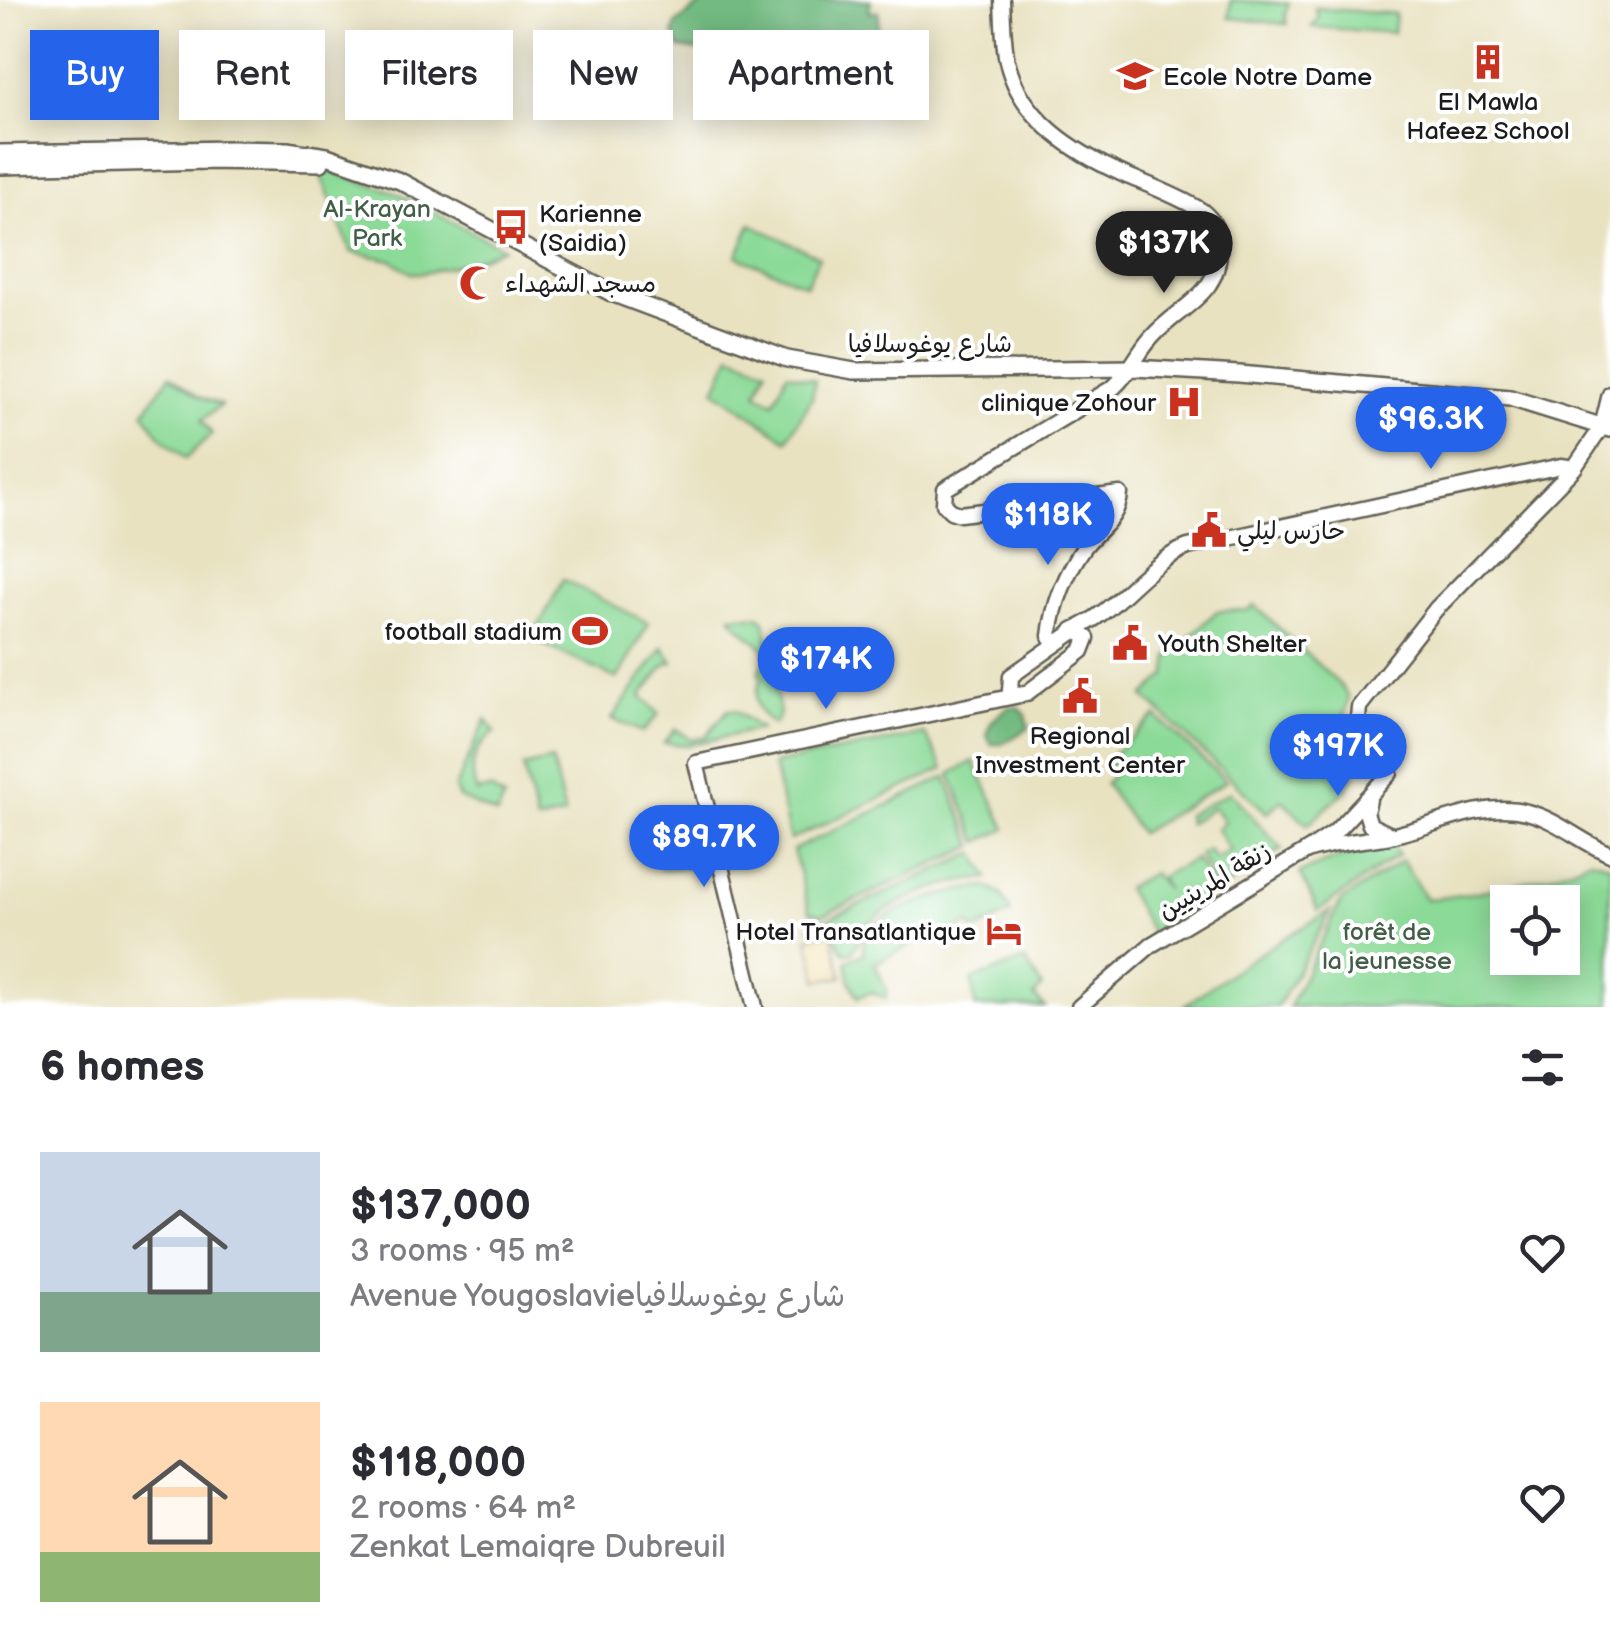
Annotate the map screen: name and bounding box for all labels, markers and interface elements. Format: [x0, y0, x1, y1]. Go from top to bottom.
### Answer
chip: Buy [30, 30, 159, 120]
chip: Rent [179, 30, 325, 120]
chip: Filters [345, 30, 513, 120]
chip: New [533, 30, 673, 120]
chip: Apartment [693, 30, 929, 120]
building icon: El Mawla Hafeez School [1469, 43, 1507, 81]
school or university icon: Ecole Notre Dame [1116, 57, 1154, 95]
place label: Ecole Notre Dame [1163, 62, 1372, 93]
place label: El Mawla Hafeez School [1406, 87, 1570, 147]
park label: Al-Krayan Park [323, 194, 431, 254]
place label: Karienne (Saidia) [539, 199, 642, 259]
bus stop icon: Karienne (Saidia) [492, 208, 530, 246]
pin: $137K [1094, 211, 1234, 296]
text: $137K [1118, 224, 1210, 263]
mosque icon: مسجد الشهداء [458, 264, 496, 302]
place label: مسجد الشهداء [505, 269, 656, 300]
street label: شارع يوغوسلافيا [848, 329, 1012, 361]
hospital icon: clinique Zohour [1165, 383, 1203, 421]
pin: $96.3K [1350, 387, 1512, 472]
place label: clinique Zohour [981, 388, 1157, 419]
text: $96.3K [1378, 400, 1484, 439]
pin: $118K [978, 483, 1118, 568]
text: $118K [1003, 496, 1093, 535]
public building icon: حارس ليلي [1190, 511, 1228, 549]
place label: حارس ليلي [1237, 516, 1344, 552]
sports icon: football stadium [571, 612, 609, 650]
place label: football stadium [385, 617, 562, 648]
public building icon: Youth Shelter [1111, 624, 1149, 662]
pin: $174K [756, 627, 896, 712]
place label: Youth Shelter [1157, 629, 1307, 660]
text: $174K [780, 640, 872, 679]
public building icon: Regional Investment Center [1061, 677, 1099, 715]
pin: $197K [1268, 714, 1408, 799]
place label: Regional Investment Center [975, 721, 1186, 781]
text: $197K [1292, 727, 1384, 766]
pin: $89.7K [623, 805, 785, 890]
text: $89.7K [651, 818, 757, 857]
street label: زنقة المرينيين [1153, 836, 1277, 927]
map controls [1490, 885, 1580, 975]
button: locate [1490, 885, 1580, 975]
hotel icon: Hotel Transatlantique [985, 912, 1023, 950]
place label: Hotel Transatlantique [735, 917, 976, 948]
park label: forêt de la jeunesse [1322, 917, 1452, 977]
icon: filters [1515, 1040, 1570, 1095]
text: 6 homes [40, 1042, 204, 1093]
text: $137,000 [350, 1181, 531, 1232]
icon: home [120, 1192, 240, 1312]
icon: heart [1515, 1225, 1570, 1280]
text: 3 rooms · 95 m² [350, 1232, 575, 1271]
text: Avenue Yougoslavieشارع يوغوسلافيا [350, 1277, 845, 1316]
text: $118,000 [350, 1438, 526, 1489]
icon: home [120, 1442, 240, 1562]
icon: heart [1515, 1475, 1570, 1530]
text: 2 rooms · 64 m² [350, 1489, 576, 1528]
text: Zenkat Lemaiqre Dubreuil [350, 1528, 726, 1567]

